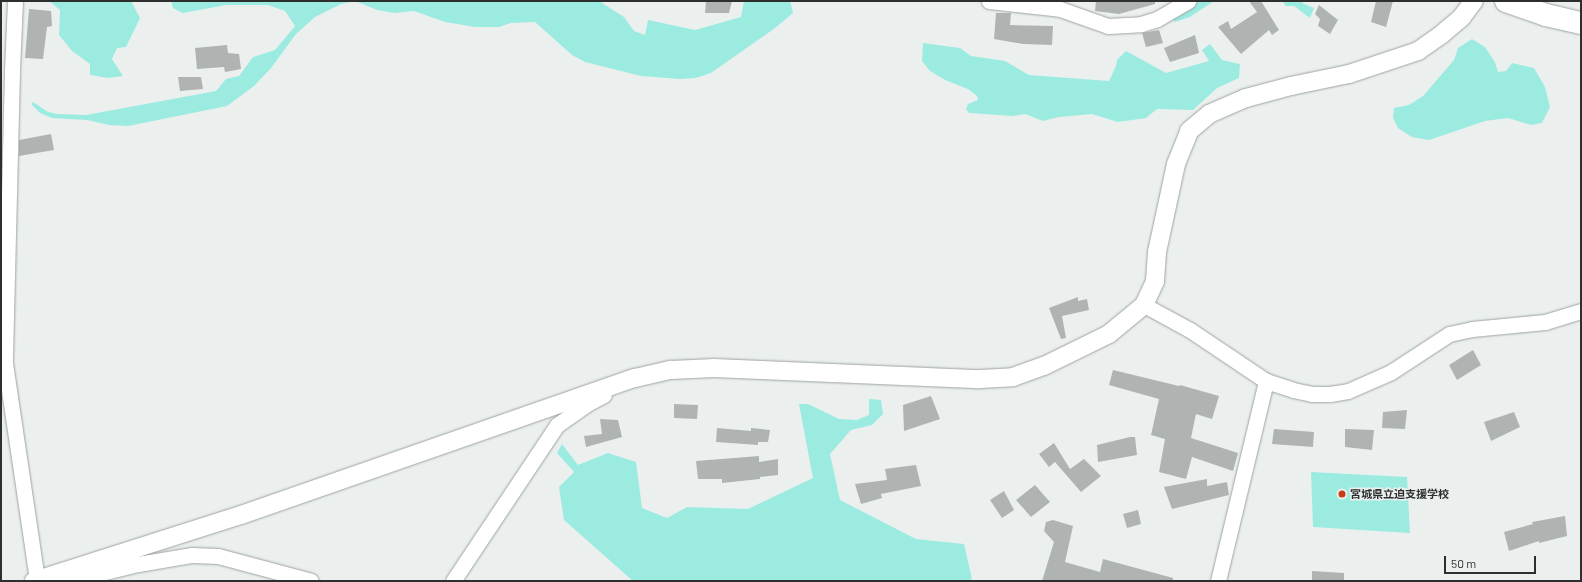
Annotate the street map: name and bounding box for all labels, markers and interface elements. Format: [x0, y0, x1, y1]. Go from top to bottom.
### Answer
place label: 宮城県立迫支援学校 [1350, 487, 1449, 501]
marker: 宮城県立迫支援学校 [1337, 489, 1347, 499]
scale bar [1446, 548, 1538, 574]
text: 50 m [1451, 556, 1476, 570]

